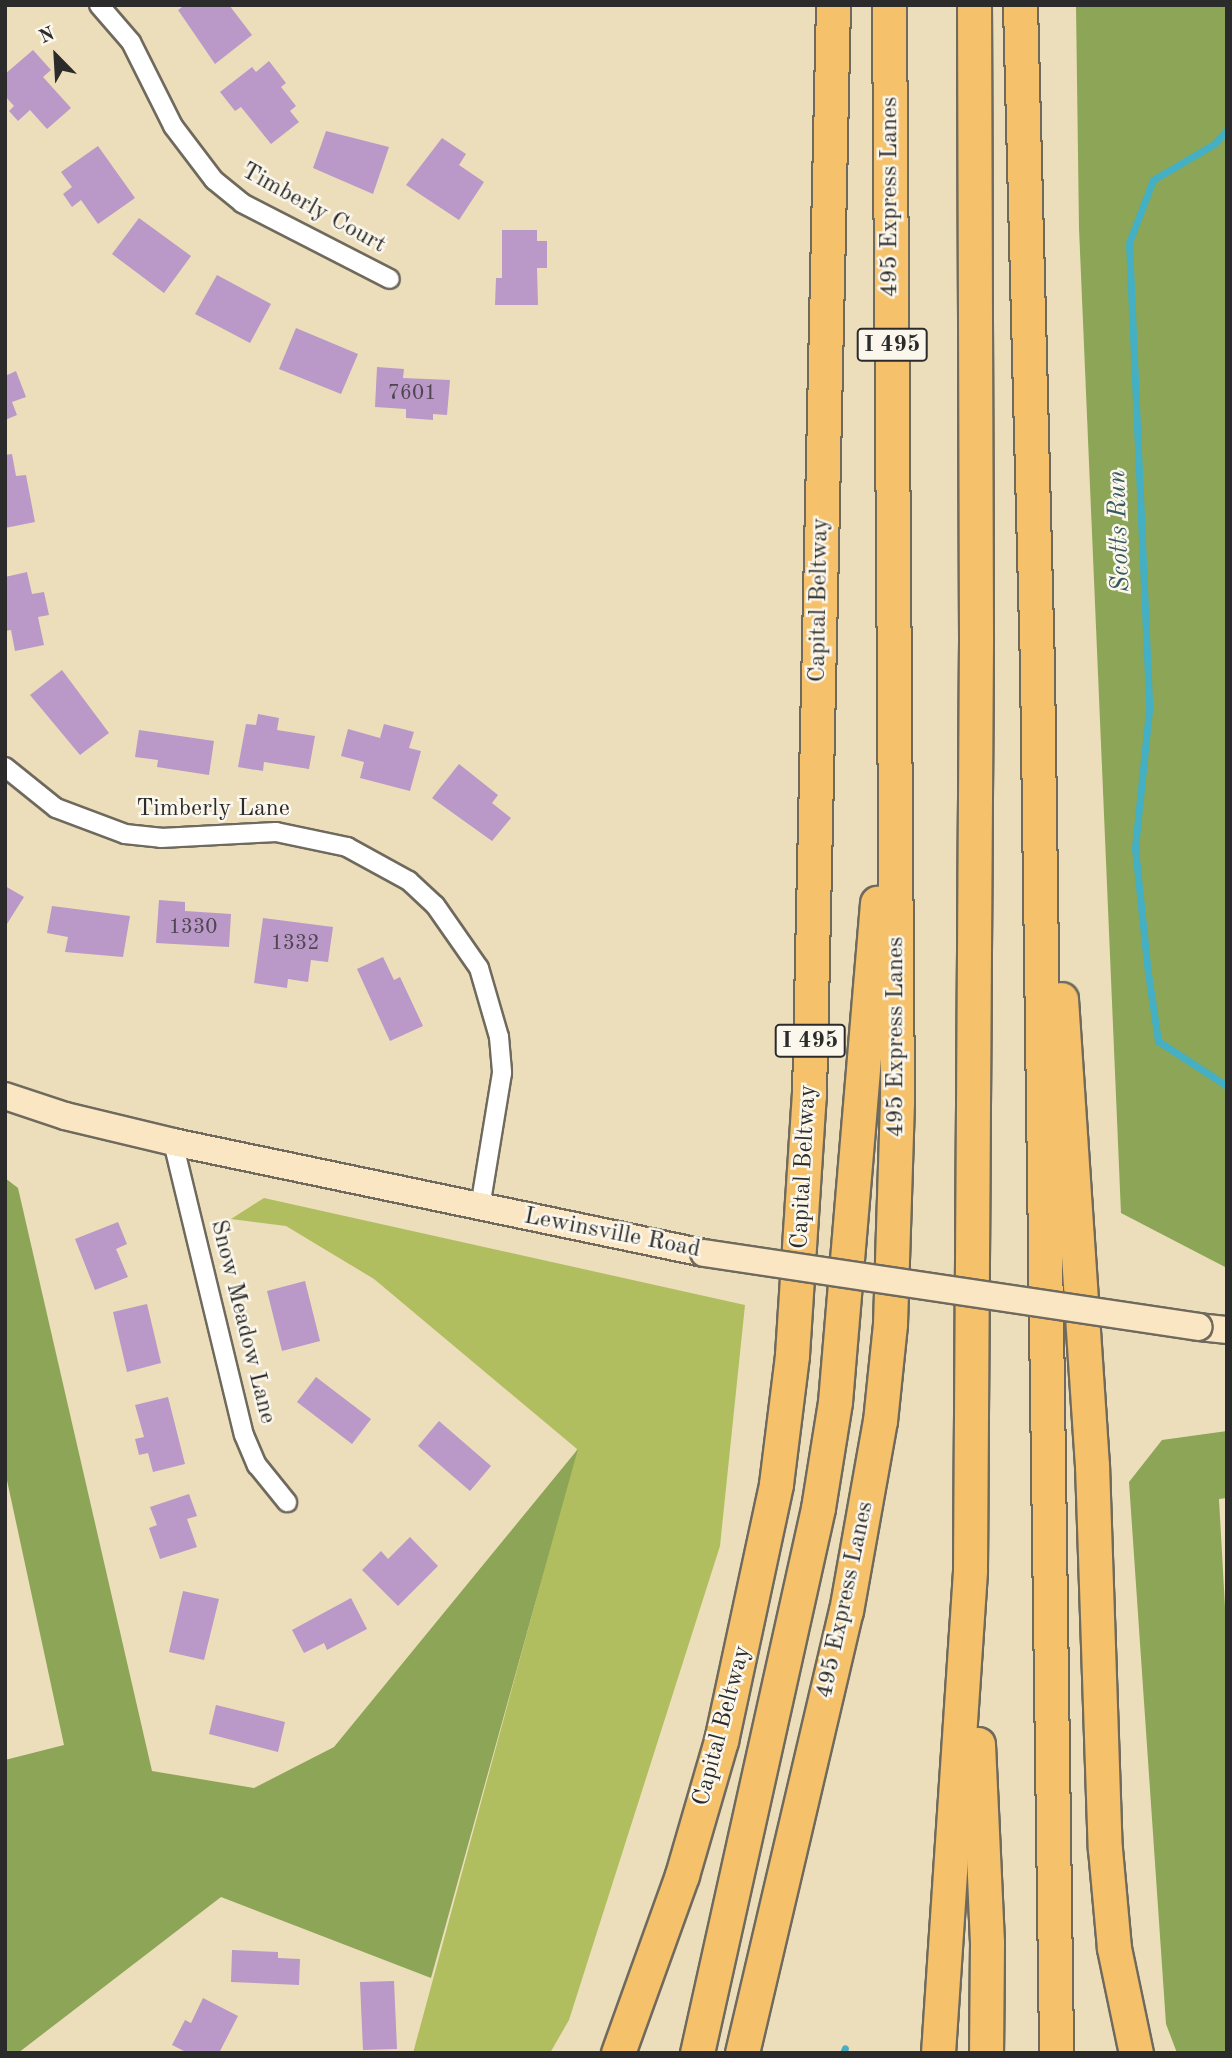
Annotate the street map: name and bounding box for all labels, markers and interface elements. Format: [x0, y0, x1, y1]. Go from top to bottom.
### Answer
north arrow [21, 21, 91, 91]
text: N [37, 25, 58, 48]
street label: 495 Express Lanes [877, 97, 905, 297]
street label: Timberly Court [236, 157, 390, 261]
road number: I 495 [855, 326, 929, 364]
house number: 7601 [388, 381, 436, 407]
water label: Scotts Run [1102, 469, 1138, 593]
street label: Capital Beltway [804, 517, 836, 683]
street label: Timberly Lane [136, 796, 290, 824]
house number: 1330 [169, 915, 217, 941]
house number: 1332 [271, 931, 319, 957]
street label: 495 Express Lanes [883, 937, 911, 1137]
road number: I 495 [773, 1022, 847, 1060]
street label: Capital Beltway [786, 1084, 824, 1250]
street label: Lewinsville Road [521, 1203, 703, 1265]
street label: Snow Meadow Lane [203, 1217, 281, 1427]
street label: 495 Express Lanes [811, 1499, 881, 1701]
street label: Capital Beltway [688, 1643, 758, 1809]

